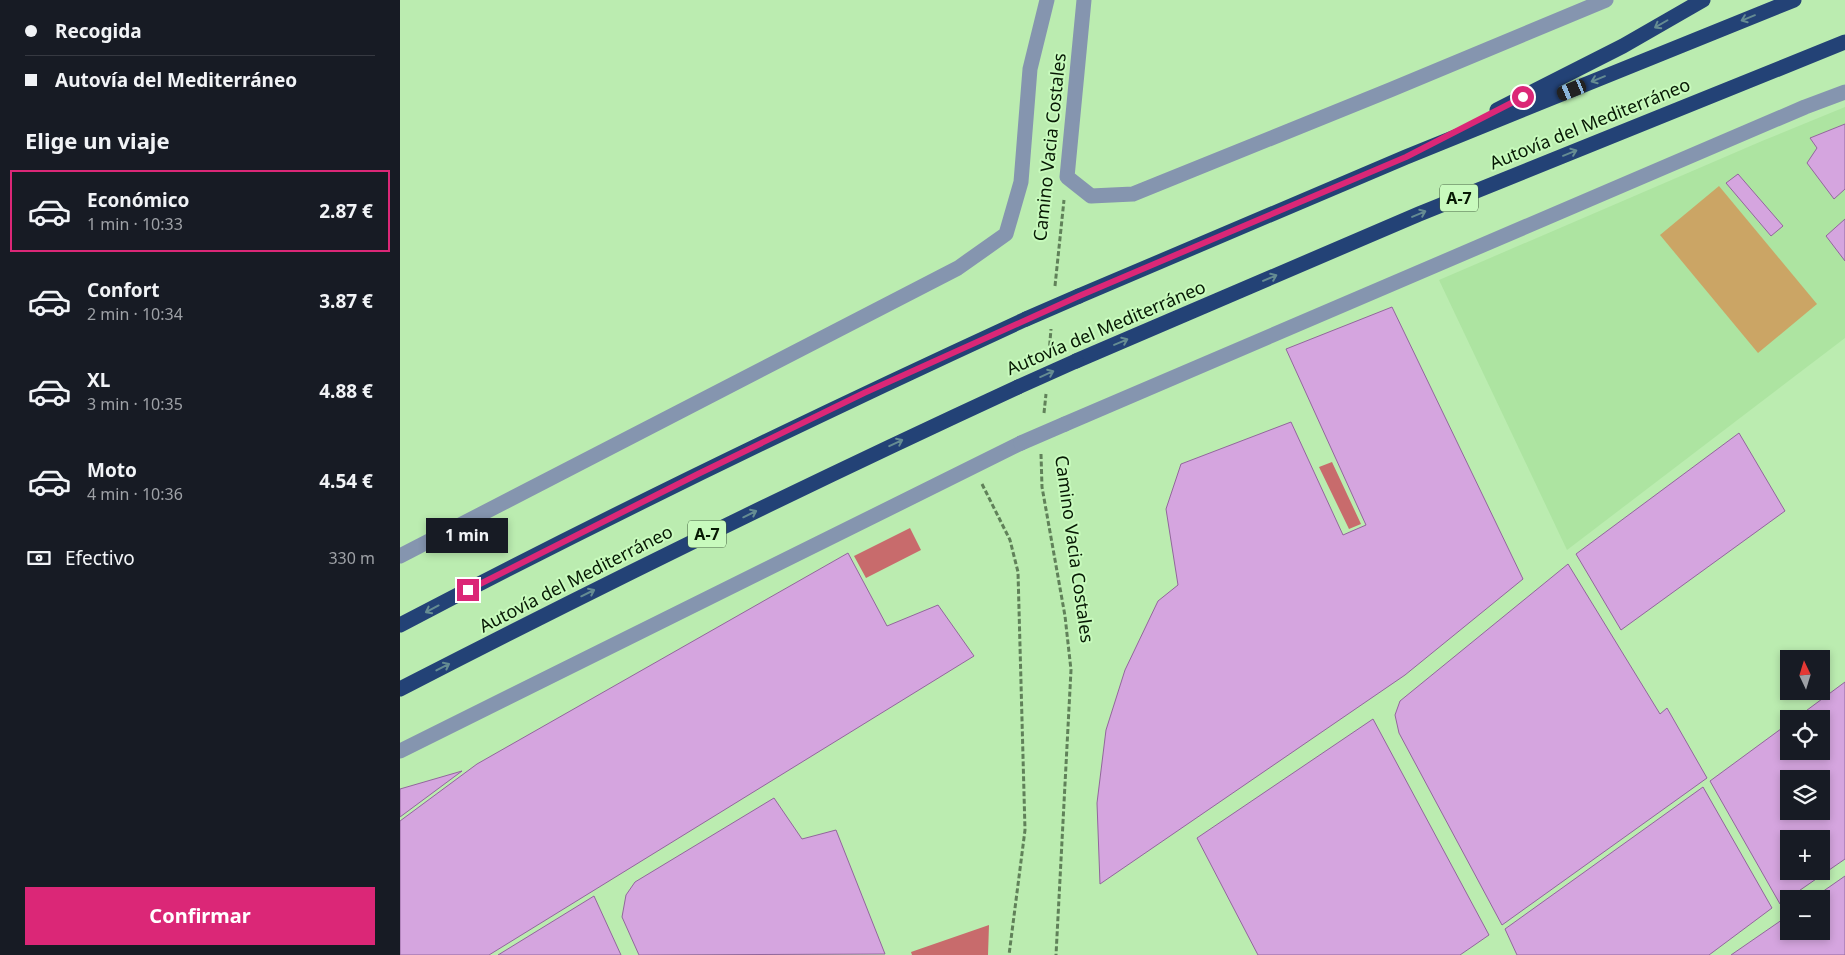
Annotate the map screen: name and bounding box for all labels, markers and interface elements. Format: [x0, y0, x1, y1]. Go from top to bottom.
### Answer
one-way arrow [1741, 14, 1756, 24]
text: Recogida [55, 18, 142, 44]
one-way arrow [1654, 20, 1668, 30]
street label: Camino Vacia Costales [1027, 52, 1071, 242]
text: Autovía del Mediterráneo [55, 67, 297, 93]
street label: Autovía del Mediterráneo [1486, 72, 1694, 174]
one-way arrow [1591, 75, 1606, 84]
car [1555, 77, 1588, 103]
route start [1512, 86, 1534, 108]
text: Elige un viaje [25, 125, 170, 155]
one-way arrow [1562, 148, 1577, 157]
road number: A-7 [1440, 184, 1478, 212]
text: Económico [87, 187, 189, 213]
icon: car [27, 189, 72, 234]
text: 2.87 € [319, 198, 373, 224]
one-way arrow [1411, 208, 1426, 218]
text: 1 min · 10:33 [87, 213, 183, 235]
one-way arrow [1262, 272, 1277, 282]
street label: Autovía del Mediterráneo [1002, 274, 1209, 380]
text: Confort [87, 277, 159, 303]
icon: car [27, 279, 72, 324]
text: 3.87 € [319, 288, 373, 314]
text: 2 min · 10:34 [87, 303, 183, 325]
one-way arrow [1113, 337, 1128, 346]
text: XL [87, 367, 110, 393]
one-way arrow [1039, 368, 1054, 378]
icon: car [27, 369, 72, 414]
text: 4.88 € [319, 378, 373, 404]
text: 3 min · 10:35 [87, 393, 183, 415]
one-way arrow [888, 438, 903, 447]
street label: Camino Vacia Costales [1050, 454, 1100, 644]
text: Moto [87, 457, 137, 483]
icon: car [27, 459, 72, 504]
text: 4.54 € [319, 468, 373, 494]
text: 4 min · 10:36 [87, 483, 183, 505]
one-way arrow [742, 508, 757, 518]
callout: 1 min [427, 518, 509, 552]
street label: Autovía del Mediterráneo [475, 519, 677, 637]
road number: A-7 [688, 520, 726, 548]
text: 1 min [445, 524, 489, 546]
icon: cash [25, 544, 53, 572]
text: Efectivo [65, 545, 135, 571]
text: 330 m [328, 547, 375, 569]
route end [457, 579, 479, 601]
one-way arrow [580, 588, 595, 598]
one-way arrow [425, 604, 439, 614]
north arrow [1780, 650, 1830, 700]
map controls [1780, 650, 1830, 940]
one-way arrow [436, 662, 451, 672]
button: locate [1780, 710, 1830, 760]
button: layers [1780, 770, 1830, 820]
button: + [1780, 830, 1830, 880]
button: Confirmar [25, 887, 375, 945]
button: − [1780, 890, 1830, 940]

